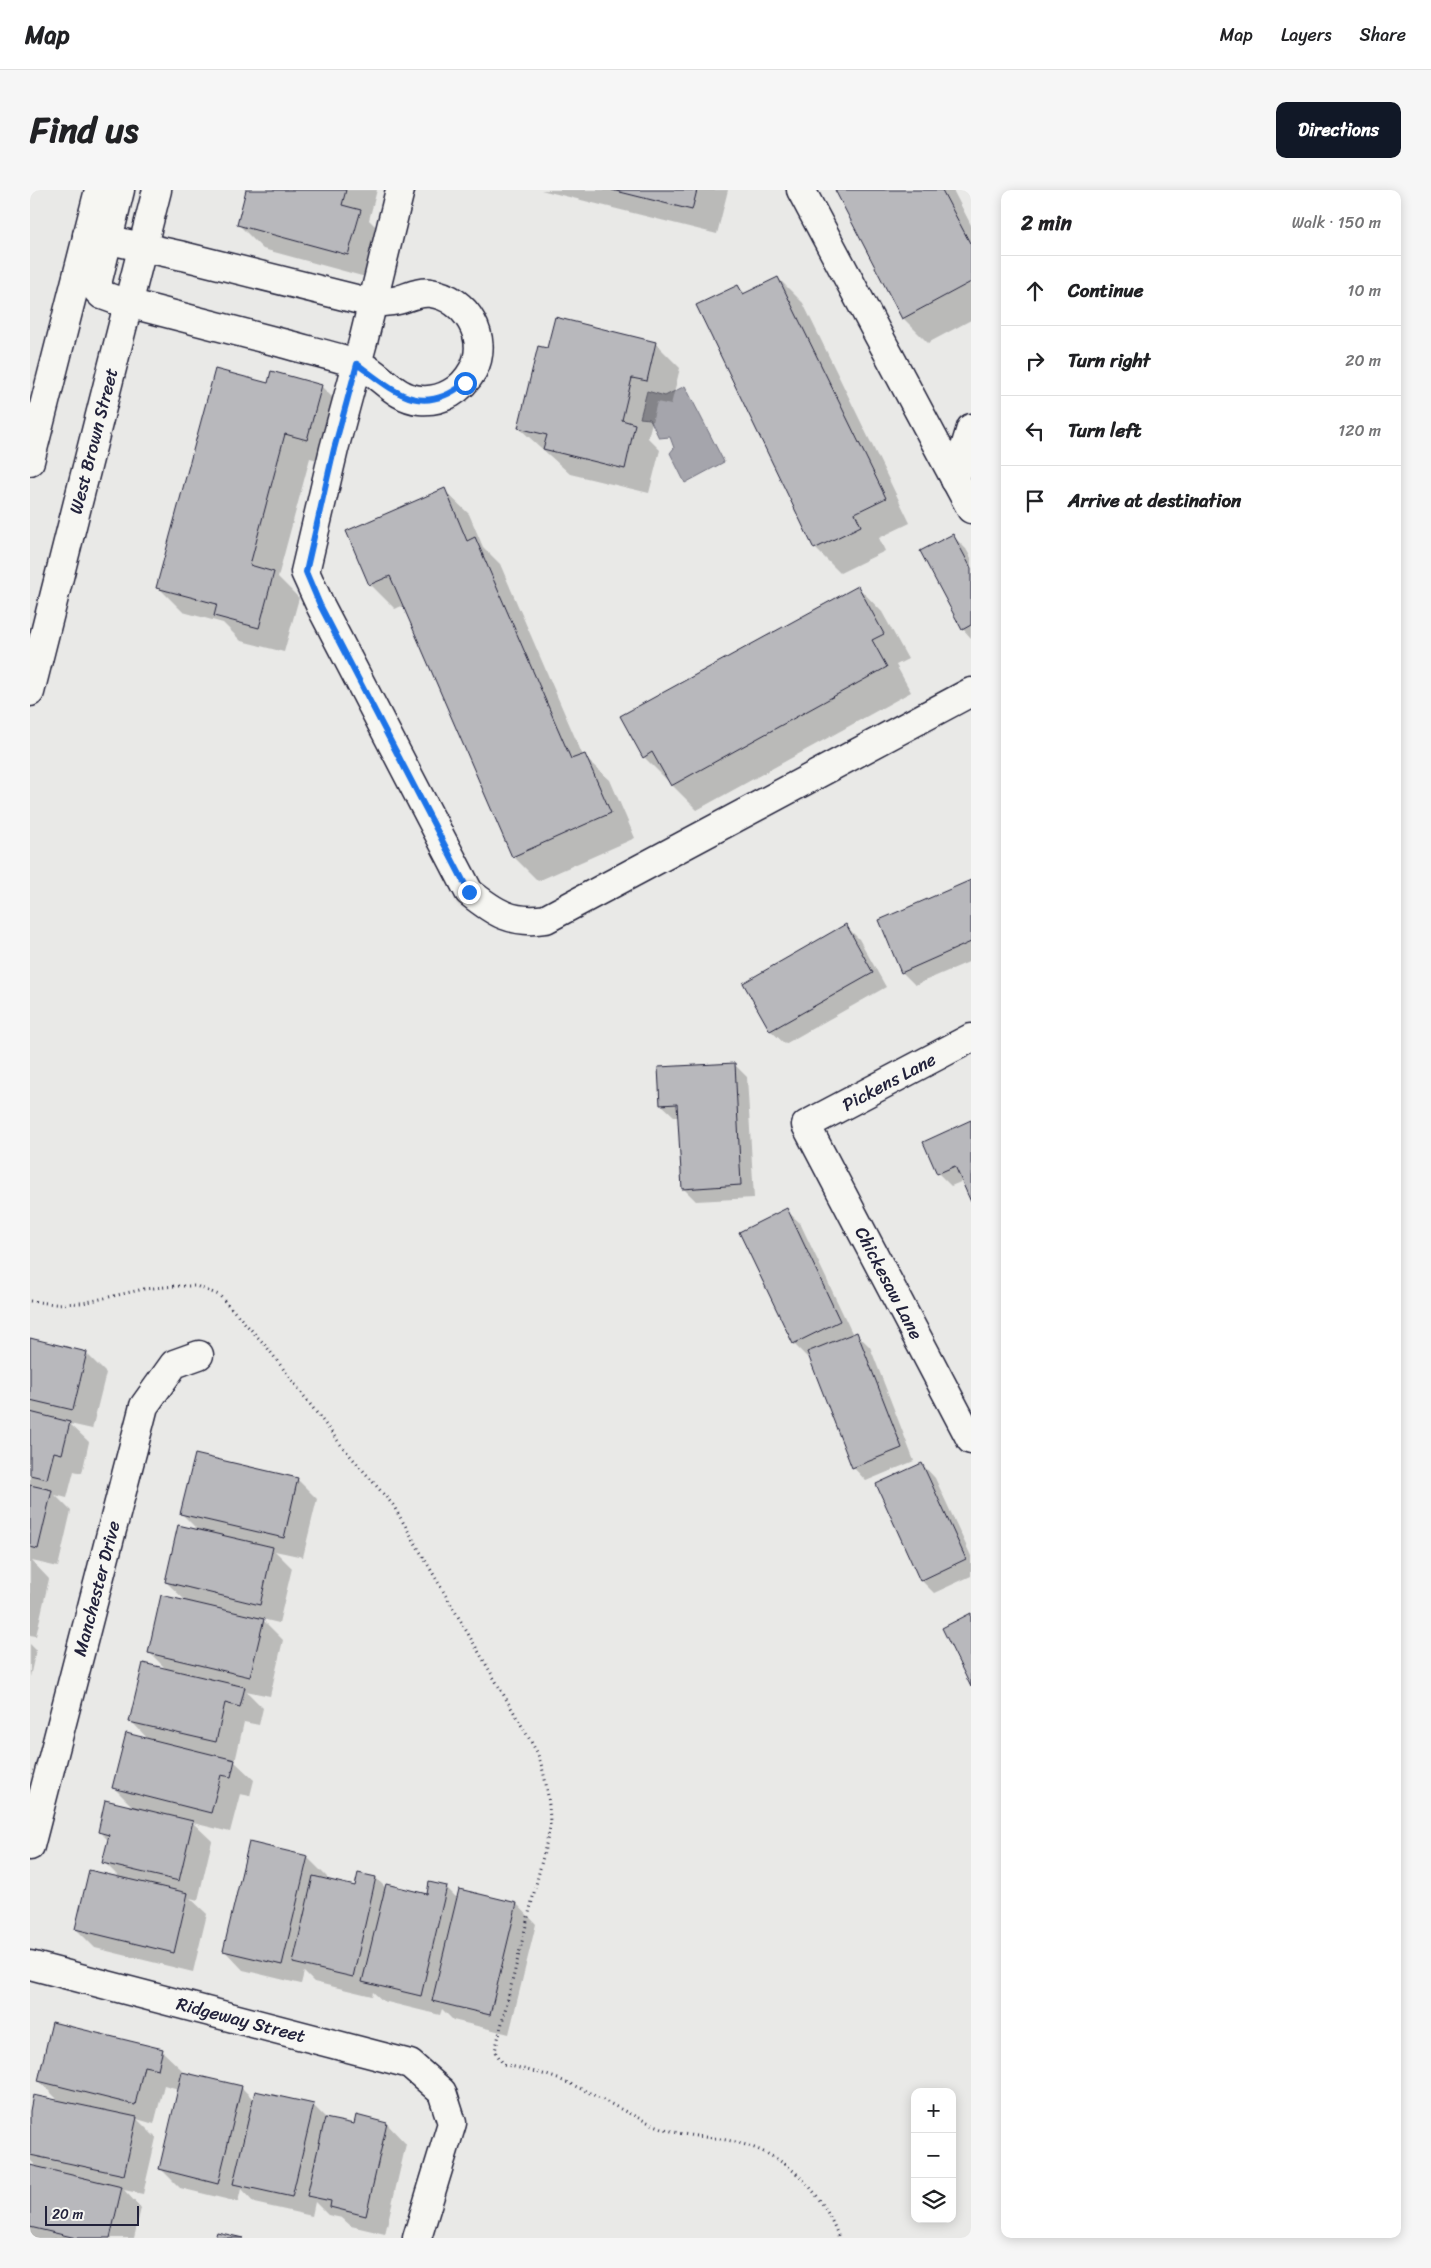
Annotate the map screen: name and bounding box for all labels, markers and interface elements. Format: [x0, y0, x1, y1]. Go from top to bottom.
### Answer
text: Map [25, 14, 69, 56]
text: Map [1220, 19, 1253, 51]
text: Layers [1281, 19, 1332, 51]
text: Share [1360, 19, 1406, 51]
text: Find us [30, 99, 138, 161]
button: Directions [1276, 102, 1401, 158]
text: 2 min [1021, 204, 1072, 242]
text: Walk · 150 m [1292, 208, 1381, 237]
text: Continue [1068, 274, 1144, 307]
text: 10 m [1348, 276, 1381, 305]
icon: ahead [1021, 277, 1049, 305]
text: Turn right [1068, 344, 1150, 377]
text: 20 m [1345, 346, 1381, 375]
icon: right [1021, 347, 1049, 375]
street label: West Brown Street [60, 364, 127, 517]
route start [454, 372, 477, 395]
text: Turn left [1068, 414, 1141, 447]
text: 120 m [1338, 416, 1381, 445]
icon: left [1021, 417, 1049, 445]
text: Arrive at destination [1068, 484, 1241, 517]
icon: arrive [1021, 487, 1049, 515]
route end [458, 881, 481, 904]
street label: Pickens Lane [836, 1044, 942, 1120]
street label: Chickesaw Lane [846, 1221, 932, 1346]
street label: Manchester Drive [64, 1517, 130, 1660]
street label: Ridgeway Street [173, 1988, 309, 2052]
map controls [911, 2088, 956, 2223]
button: + [911, 2088, 956, 2133]
button: − [911, 2133, 956, 2178]
button: layers [911, 2178, 956, 2223]
text: 20 m [52, 2202, 83, 2227]
scale bar [45, 2203, 139, 2226]

